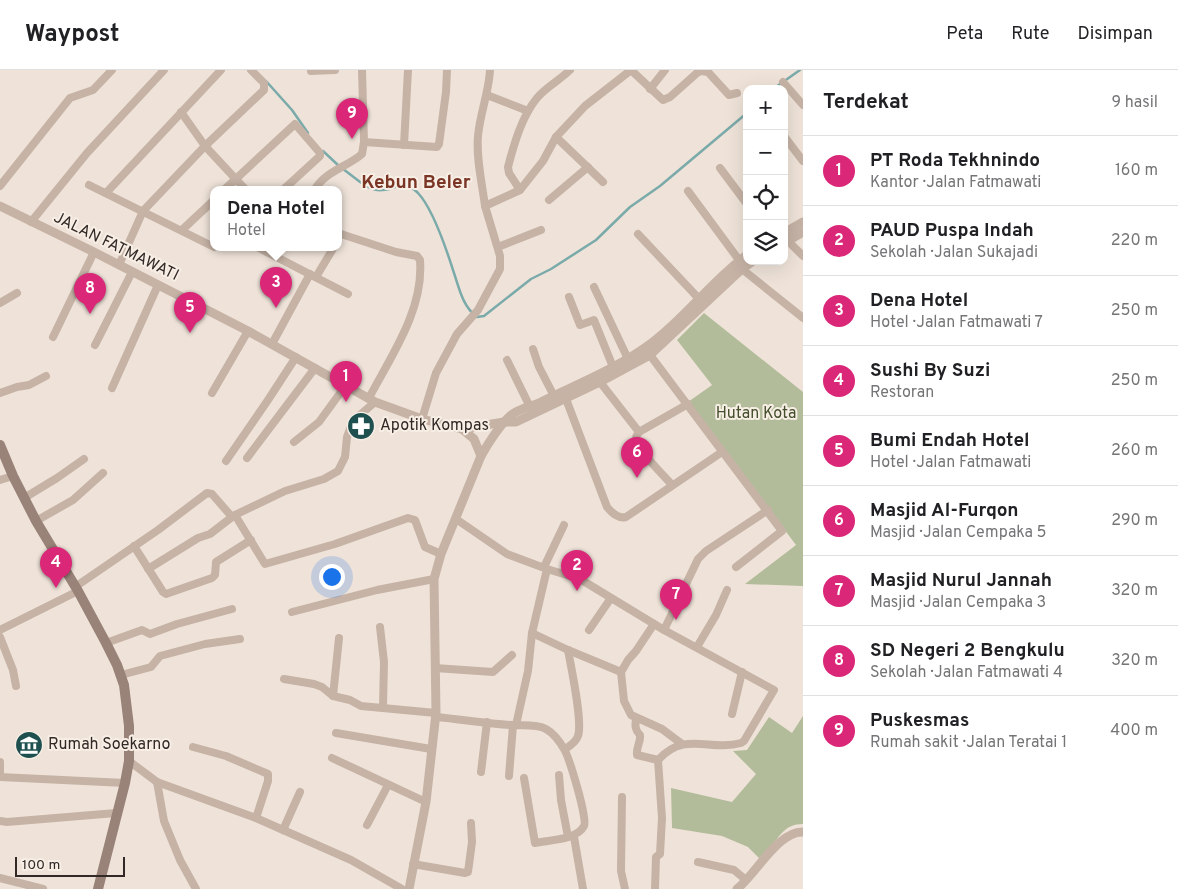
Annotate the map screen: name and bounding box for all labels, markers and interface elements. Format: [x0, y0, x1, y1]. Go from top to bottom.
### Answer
text: Waypost [25, 20, 119, 50]
text: Peta [946, 23, 983, 46]
text: Rute [1011, 23, 1049, 46]
text: Disimpan [1077, 23, 1153, 46]
map controls [743, 85, 788, 265]
button: + [743, 85, 788, 130]
text: Terdekat [823, 89, 909, 116]
text: 9 hasil [1111, 93, 1158, 113]
pin: 9 [336, 98, 368, 139]
button: − [743, 130, 788, 175]
text: PT Roda Tekhnindo [870, 149, 1040, 173]
text: 1 [836, 161, 842, 181]
text: 160 m [1115, 161, 1158, 181]
district label: Kebun Beler [361, 171, 471, 195]
text: Kantor · Jalan Fatmawati [870, 173, 1041, 193]
button: locate [743, 175, 788, 220]
popup [210, 186, 342, 251]
text: Dena Hotel [227, 197, 325, 221]
street label: JALAN FATMAWATI [50, 208, 182, 286]
text: PAUD Puspa Indah [870, 219, 1034, 243]
button: layers [743, 220, 788, 265]
text: Hotel [227, 221, 266, 241]
text: 2 [834, 231, 844, 251]
text: 220 m [1111, 231, 1158, 251]
text: Sekolah · Jalan Sukajadi [870, 243, 1038, 263]
pin: 3 [260, 267, 292, 308]
pin: 8 [74, 273, 106, 314]
text: Dena Hotel [870, 289, 968, 313]
pin: 5 [174, 292, 206, 333]
text: 3 [834, 301, 844, 321]
text: 250 m [1111, 301, 1158, 321]
text: Hotel · Jalan Fatmawati 7 [870, 313, 1043, 333]
text: Sushi By Suzi [870, 359, 990, 383]
pin: 1 [330, 361, 362, 402]
text: 4 [834, 371, 844, 391]
text: 250 m [1111, 371, 1158, 391]
text: Restoran [870, 383, 934, 403]
park label: Hutan Kota [716, 404, 796, 424]
pharmacy icon: Apotik Kompas [346, 411, 376, 441]
place label: Apotik Kompas [380, 416, 489, 436]
text: Bumi Endah Hotel [870, 429, 1030, 453]
pin: 6 [621, 437, 653, 478]
text: 5 [834, 441, 844, 461]
text: 260 m [1111, 441, 1158, 461]
text: Hotel · Jalan Fatmawati [870, 453, 1031, 473]
text: Masjid Al-Furqon [870, 499, 1019, 523]
text: 6 [834, 511, 844, 531]
text: 290 m [1111, 511, 1158, 531]
text: Masjid · Jalan Cempaka 5 [870, 523, 1047, 543]
pin: 4 [40, 547, 72, 588]
pin: 2 [561, 550, 593, 591]
your location [319, 564, 345, 590]
text: Masjid Nurul Jannah [870, 569, 1052, 593]
pin: 7 [660, 579, 692, 620]
text: 7 [835, 581, 843, 601]
text: 320 m [1111, 581, 1158, 601]
text: Masjid · Jalan Cempaka 3 [870, 593, 1046, 613]
text: SD Negeri 2 Bengkulu [870, 639, 1065, 663]
text: 8 [834, 651, 844, 671]
text: 320 m [1111, 651, 1158, 671]
text: Sekolah · Jalan Fatmawati 4 [870, 663, 1063, 683]
text: Puskesmas [870, 709, 969, 733]
text: 9 [834, 721, 844, 741]
text: 400 m [1110, 721, 1158, 741]
museum icon: Rumah Soekarno [14, 730, 44, 760]
text: Rumah sakit · Jalan Teratai 1 [870, 733, 1067, 753]
place label: Rumah Soekarno [48, 735, 171, 755]
scale bar [15, 854, 125, 877]
text: 100 m [22, 857, 60, 874]

